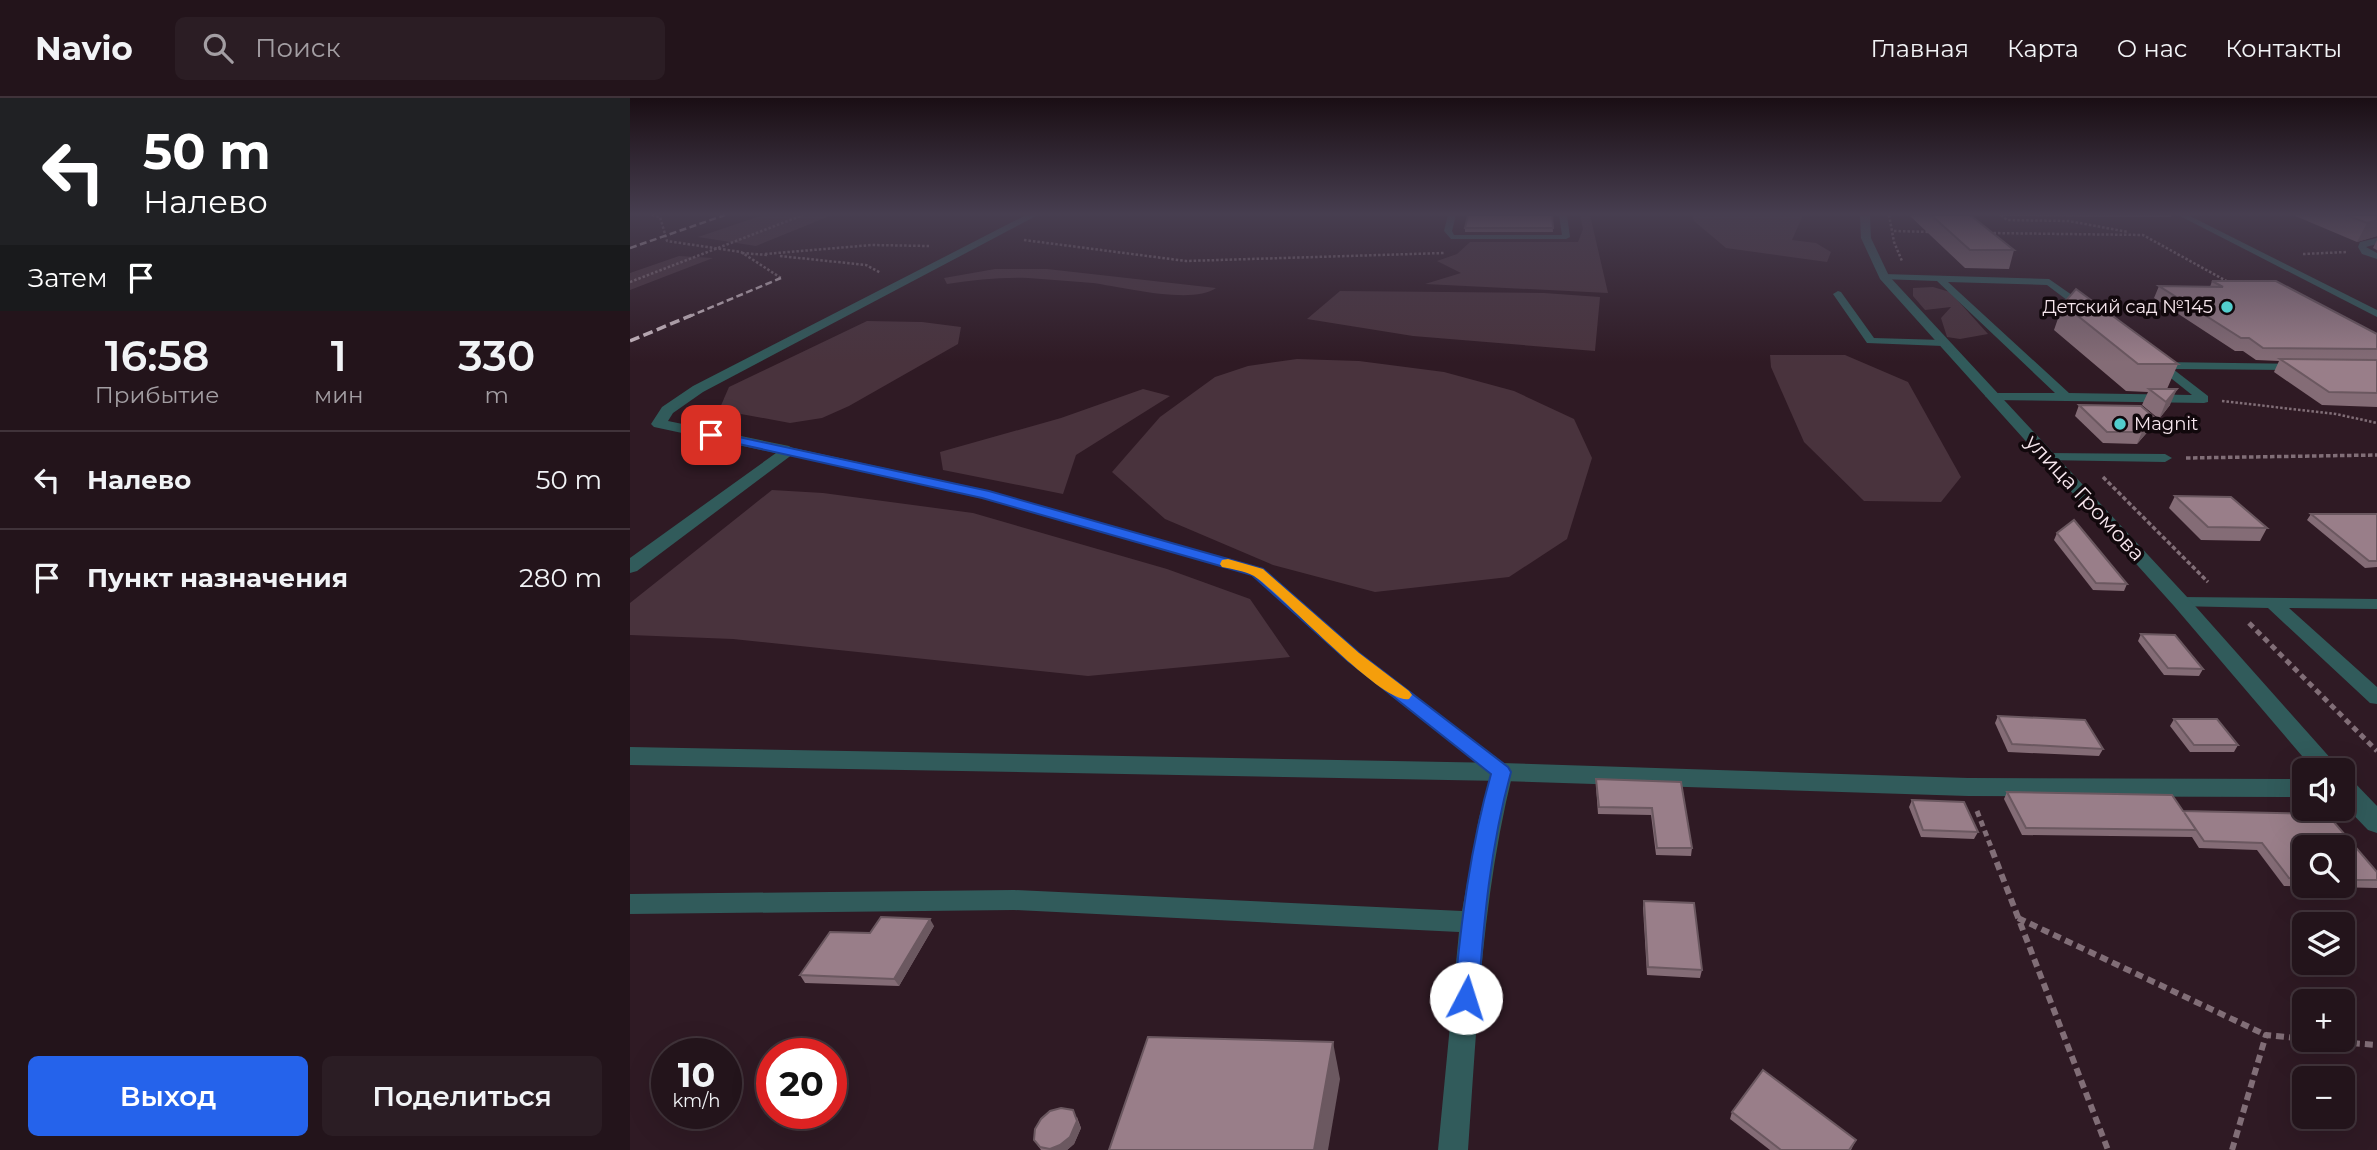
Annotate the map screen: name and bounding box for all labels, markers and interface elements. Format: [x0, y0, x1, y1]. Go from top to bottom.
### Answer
search box [175, 17, 665, 80]
text: Navio [35, 28, 133, 68]
icon: search [199, 29, 237, 67]
text: Поиск [255, 32, 341, 64]
text: Главная [1871, 34, 1969, 63]
text: Карта [2007, 34, 2079, 63]
text: О нас [2117, 34, 2187, 63]
text: Контакты [2225, 34, 2342, 63]
text: 50 m [143, 122, 271, 181]
icon: left [28, 126, 119, 217]
text: Налево [143, 182, 268, 221]
icon: arrive [122, 259, 160, 297]
text: Затем [28, 262, 108, 294]
place label: Детский сад №145 [2042, 296, 2213, 318]
marker: Детский сад №145 [2219, 299, 2235, 315]
text: 16:58 [105, 330, 209, 382]
text: 1 [331, 330, 347, 382]
text: 330 [458, 330, 535, 382]
text: Прибытие [95, 381, 219, 409]
text: мин [314, 381, 364, 409]
text: m [485, 381, 509, 409]
pin [681, 405, 741, 465]
place label: Magnit [2134, 413, 2198, 435]
icon: arrive [692, 416, 730, 454]
marker: Magnit [2112, 416, 2128, 432]
street label: улица Громова [2020, 429, 2150, 566]
icon: left [28, 461, 66, 499]
text: Налево [87, 464, 191, 496]
text: 50 m [536, 464, 602, 496]
icon: arrive [28, 559, 66, 597]
text: Пункт назначения [87, 562, 348, 594]
text: 280 m [519, 562, 602, 594]
map controls [2292, 758, 2355, 1129]
button: sound [2292, 758, 2355, 821]
button: search [2292, 835, 2355, 898]
button: layers [2292, 912, 2355, 975]
position arrow [1429, 961, 1503, 1035]
button: + [2292, 989, 2355, 1052]
speed limit sign: 20 [756, 1038, 847, 1129]
text: 10 [678, 1053, 715, 1096]
button: Выход [28, 1056, 308, 1136]
button: Поделиться [322, 1056, 602, 1136]
button: − [2292, 1066, 2355, 1129]
text: km/h [672, 1090, 721, 1112]

